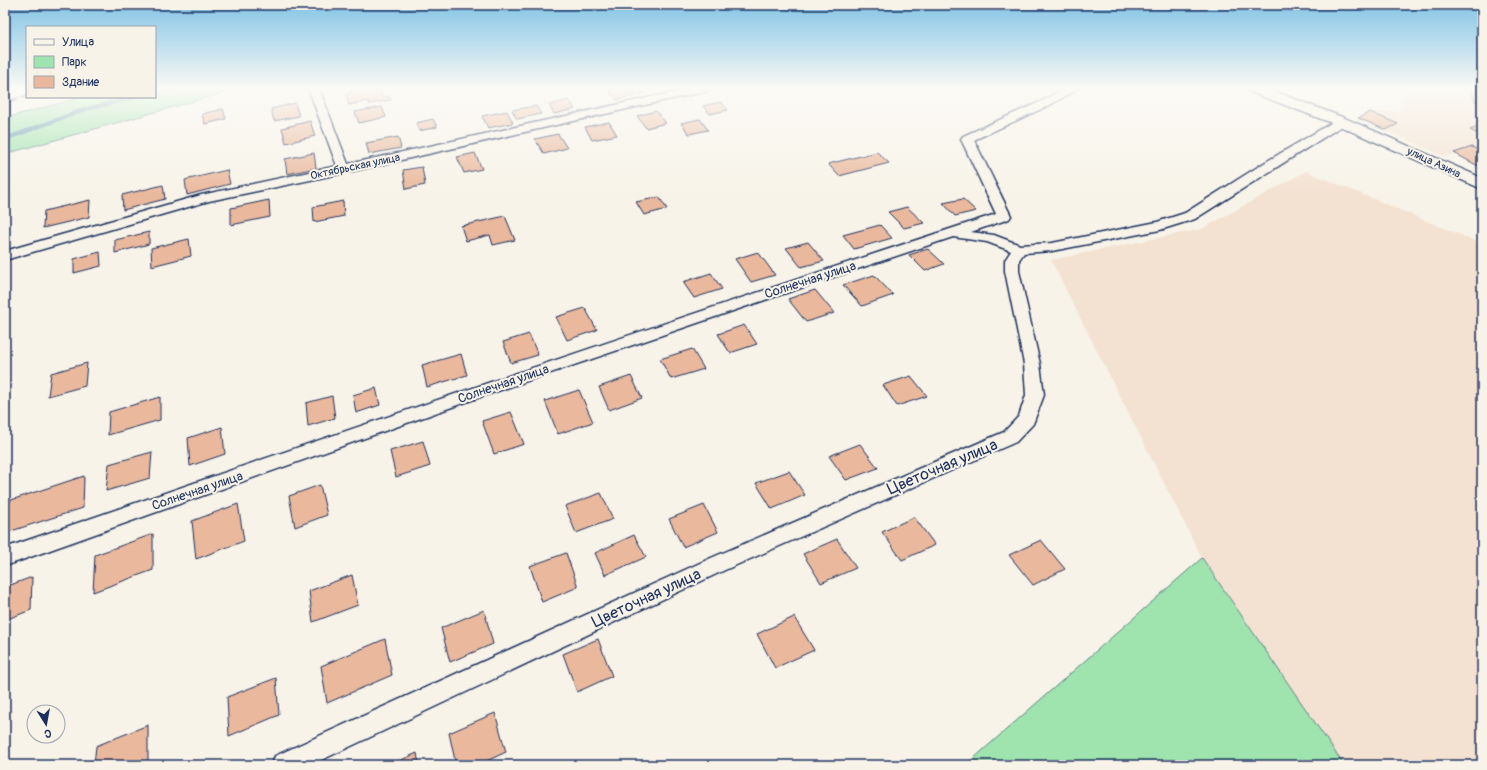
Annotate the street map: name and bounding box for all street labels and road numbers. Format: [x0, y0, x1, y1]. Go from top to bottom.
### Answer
street label: улица Азина [1404, 144, 1463, 181]
street label: Октябрьская улица [309, 151, 401, 182]
street label: Солнечная улица [763, 258, 858, 302]
street label: Солнечная улица [456, 361, 551, 407]
street label: Цветочная улица [884, 435, 1001, 499]
street label: Солнечная улица [150, 468, 245, 514]
street label: Цветочная улица [589, 564, 704, 632]

